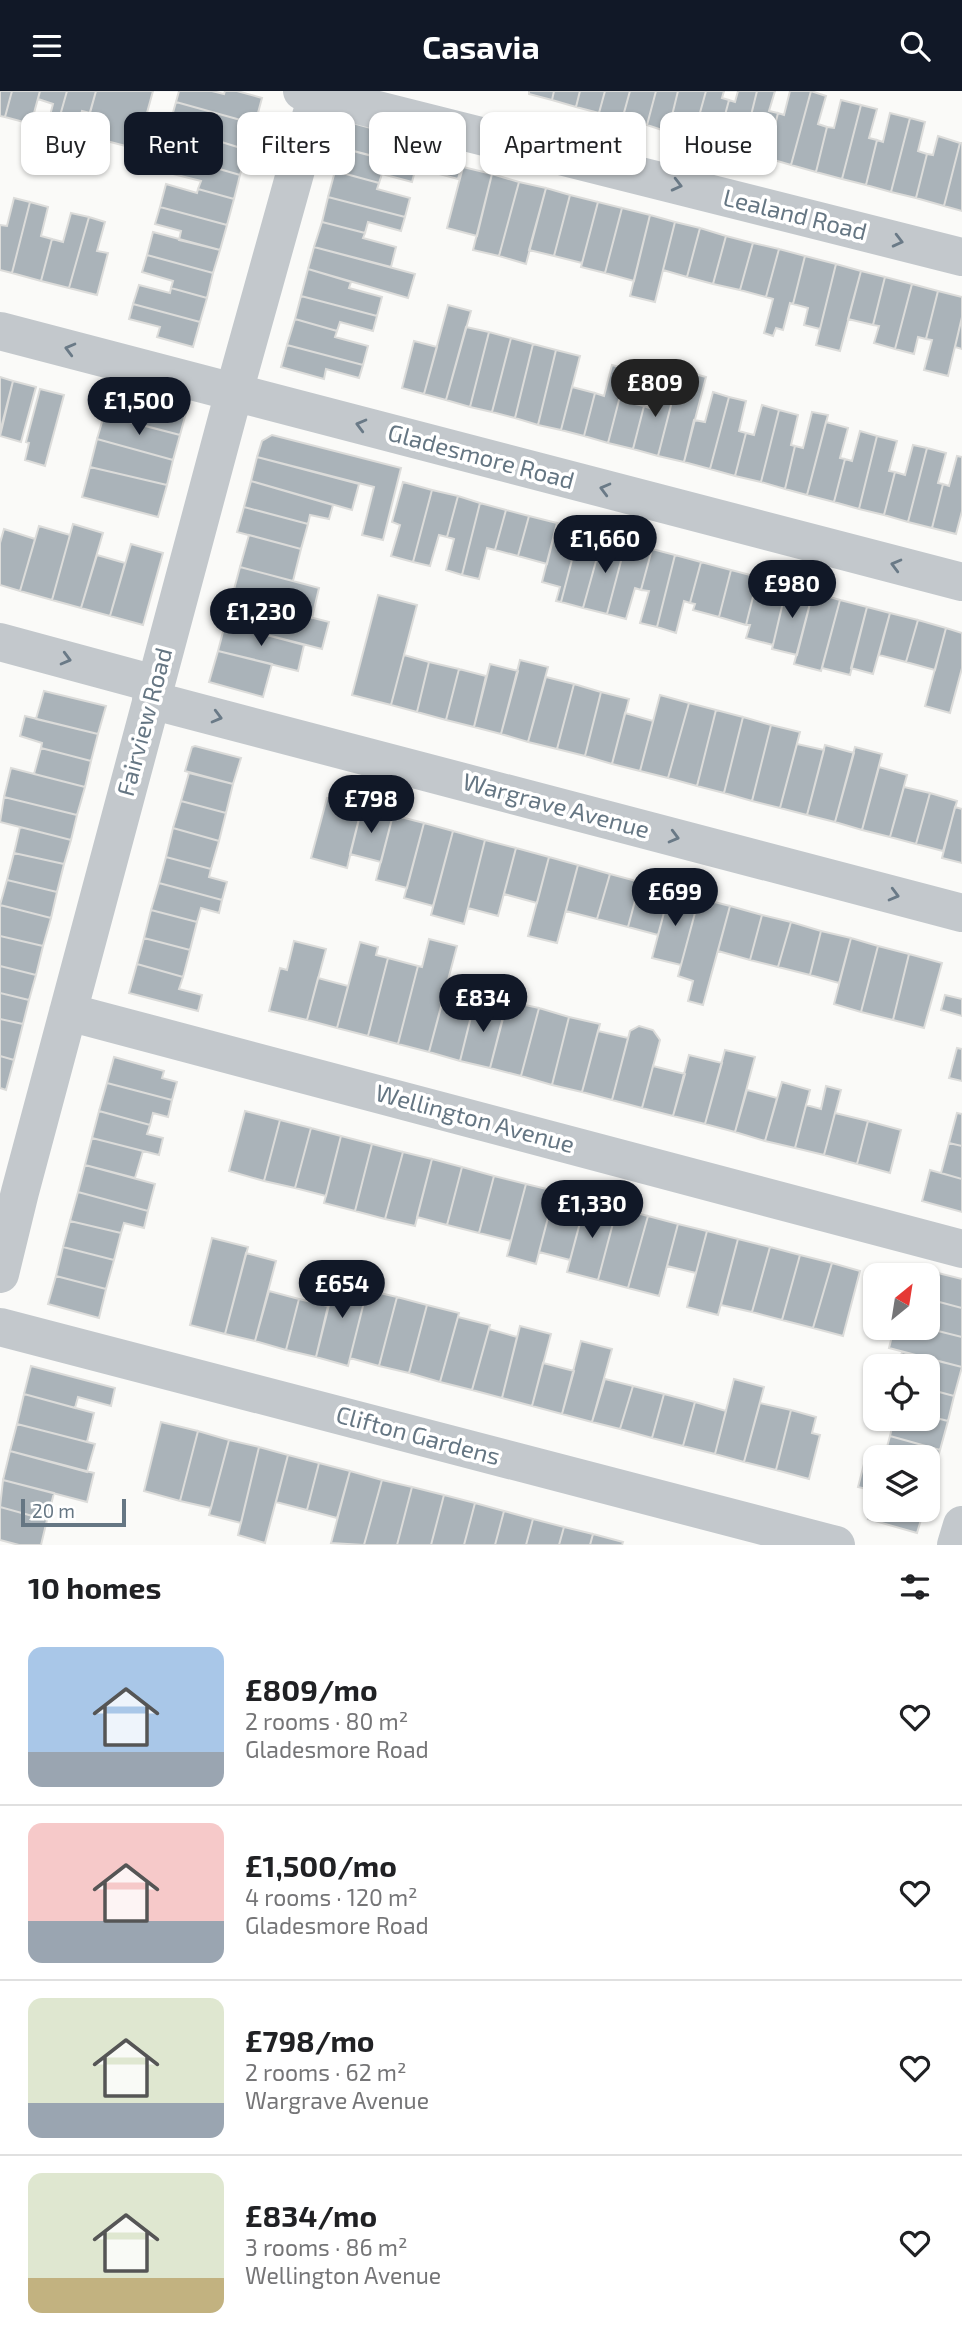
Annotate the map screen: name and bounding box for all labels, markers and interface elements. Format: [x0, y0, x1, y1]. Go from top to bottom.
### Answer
icon: menu [28, 27, 66, 65]
text: Casavia [422, 27, 540, 65]
icon: search [896, 27, 934, 65]
chip: Buy [21, 112, 110, 175]
chip: Rent [124, 112, 223, 175]
chip: Filters [237, 112, 355, 175]
chip: New [369, 112, 466, 175]
chip: Apartment [480, 112, 646, 175]
chip: House [660, 112, 777, 175]
one-way arrow [671, 177, 683, 191]
street label: Lealand Road [721, 182, 870, 245]
one-way arrow [892, 233, 904, 247]
one-way arrow [64, 343, 76, 357]
pin: £809 [614, 359, 696, 419]
text: £809 [627, 368, 683, 396]
pin: £1,500 [82, 377, 196, 437]
text: £1,500 [104, 386, 174, 414]
street label: Gladesmore Road [385, 417, 578, 494]
one-way arrow [355, 419, 367, 433]
one-way arrow [599, 483, 611, 497]
pin: £1,660 [548, 515, 662, 575]
text: £1,660 [570, 524, 640, 552]
one-way arrow [890, 559, 902, 573]
pin: £980 [751, 561, 833, 620]
text: £980 [764, 569, 820, 597]
pin: £1,230 [204, 589, 318, 648]
text: £1,230 [226, 597, 296, 625]
street label: Fairview Road [110, 644, 177, 799]
one-way arrow [60, 651, 72, 666]
one-way arrow [211, 709, 223, 723]
street label: Wargrave Avenue [460, 766, 653, 843]
pin: £798 [330, 775, 412, 835]
text: £798 [344, 784, 398, 812]
one-way arrow [668, 829, 680, 843]
pin: £699 [634, 869, 716, 928]
text: £699 [648, 877, 702, 905]
one-way arrow [888, 887, 900, 901]
pin: £834 [442, 975, 524, 1034]
text: £834 [455, 983, 511, 1011]
street label: Wellington Avenue [373, 1077, 578, 1158]
pin: £1,330 [535, 1181, 649, 1240]
text: £1,330 [557, 1189, 627, 1217]
pin: £654 [301, 1261, 383, 1320]
north arrow [863, 1263, 940, 1341]
map controls [863, 1263, 940, 1522]
text: £654 [315, 1269, 369, 1297]
button: locate [863, 1354, 940, 1431]
street label: Clifton Gardens [333, 1399, 503, 1470]
button: layers [863, 1445, 940, 1522]
scale bar [21, 1496, 126, 1528]
text: 20 m [32, 1499, 75, 1522]
icon: filters [896, 1568, 934, 1606]
text: 10 homes [28, 1569, 161, 1605]
text: £809/mo [245, 1671, 378, 1707]
icon: home [84, 1675, 168, 1759]
icon: heart [896, 1698, 934, 1736]
text: 2 rooms · 80 m² [245, 1707, 408, 1735]
text: Gladesmore Road [245, 1735, 429, 1763]
text: £1,500/mo [245, 1847, 397, 1883]
icon: home [84, 1851, 168, 1935]
icon: heart [896, 1874, 934, 1912]
text: 4 rooms · 120 m² [245, 1883, 418, 1911]
text: Gladesmore Road [245, 1911, 429, 1939]
text: £798/mo [245, 2022, 375, 2058]
icon: home [84, 2026, 168, 2110]
icon: heart [896, 2049, 934, 2087]
text: 2 rooms · 62 m² [245, 2058, 407, 2086]
text: Wargrave Avenue [245, 2086, 429, 2114]
text: £834/mo [245, 2197, 377, 2233]
icon: home [84, 2201, 168, 2285]
icon: heart [896, 2224, 934, 2262]
text: 3 rooms · 86 m² [245, 2233, 407, 2261]
text: Wellington Avenue [245, 2261, 441, 2289]

